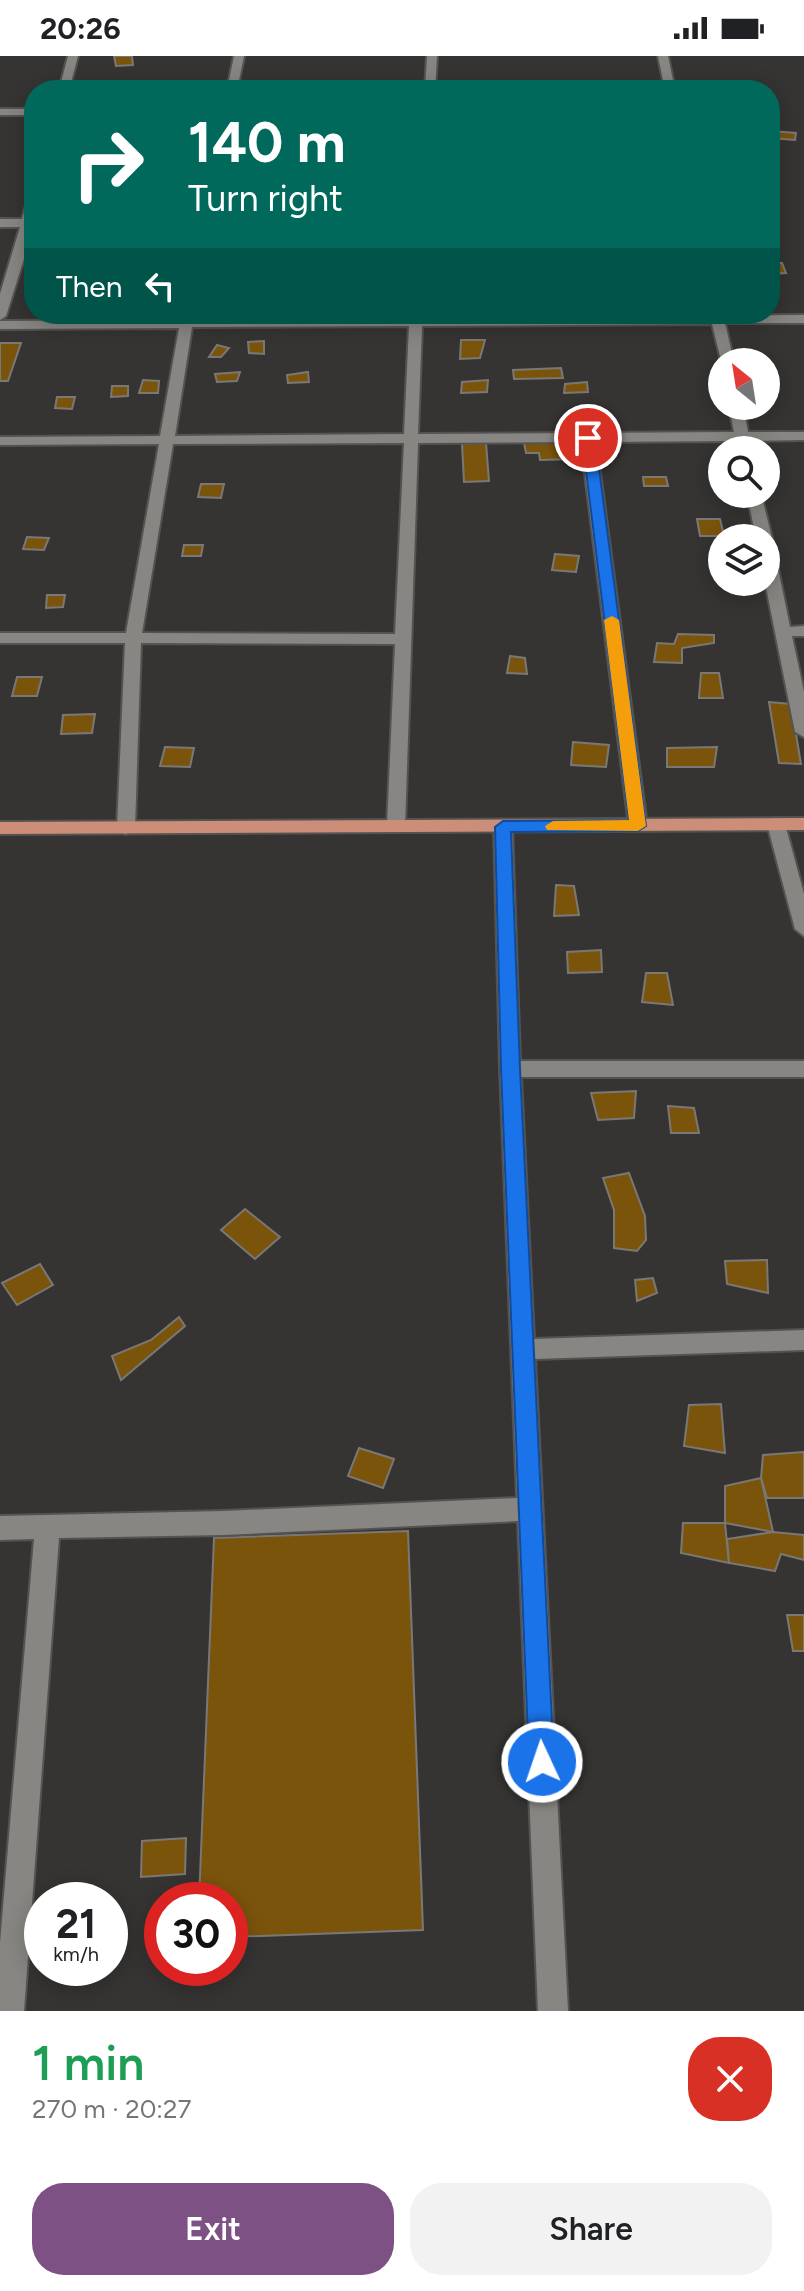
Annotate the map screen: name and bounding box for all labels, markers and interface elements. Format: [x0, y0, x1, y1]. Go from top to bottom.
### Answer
text: 20:26 [40, 10, 121, 47]
text: 140 m [188, 109, 346, 176]
icon: right [56, 112, 160, 216]
text: Turn right [188, 177, 343, 220]
icon: left [138, 264, 182, 308]
text: Then [56, 268, 122, 305]
north arrow [708, 348, 780, 420]
map controls [708, 348, 780, 596]
pin [554, 404, 622, 472]
icon: arrive [566, 416, 610, 460]
button: search [708, 436, 780, 508]
button: layers [708, 524, 780, 596]
position arrow [500, 1720, 584, 1804]
speed limit sign: 30 [144, 1882, 248, 1986]
text: 21 [56, 1900, 96, 1948]
text: km/h [53, 1942, 99, 1966]
text: 1 min [32, 2034, 144, 2092]
button: close [688, 2037, 772, 2121]
text: 270 m · 20:27 [32, 2093, 191, 2125]
button: Exit [32, 2183, 394, 2275]
button: Share [410, 2183, 772, 2275]

